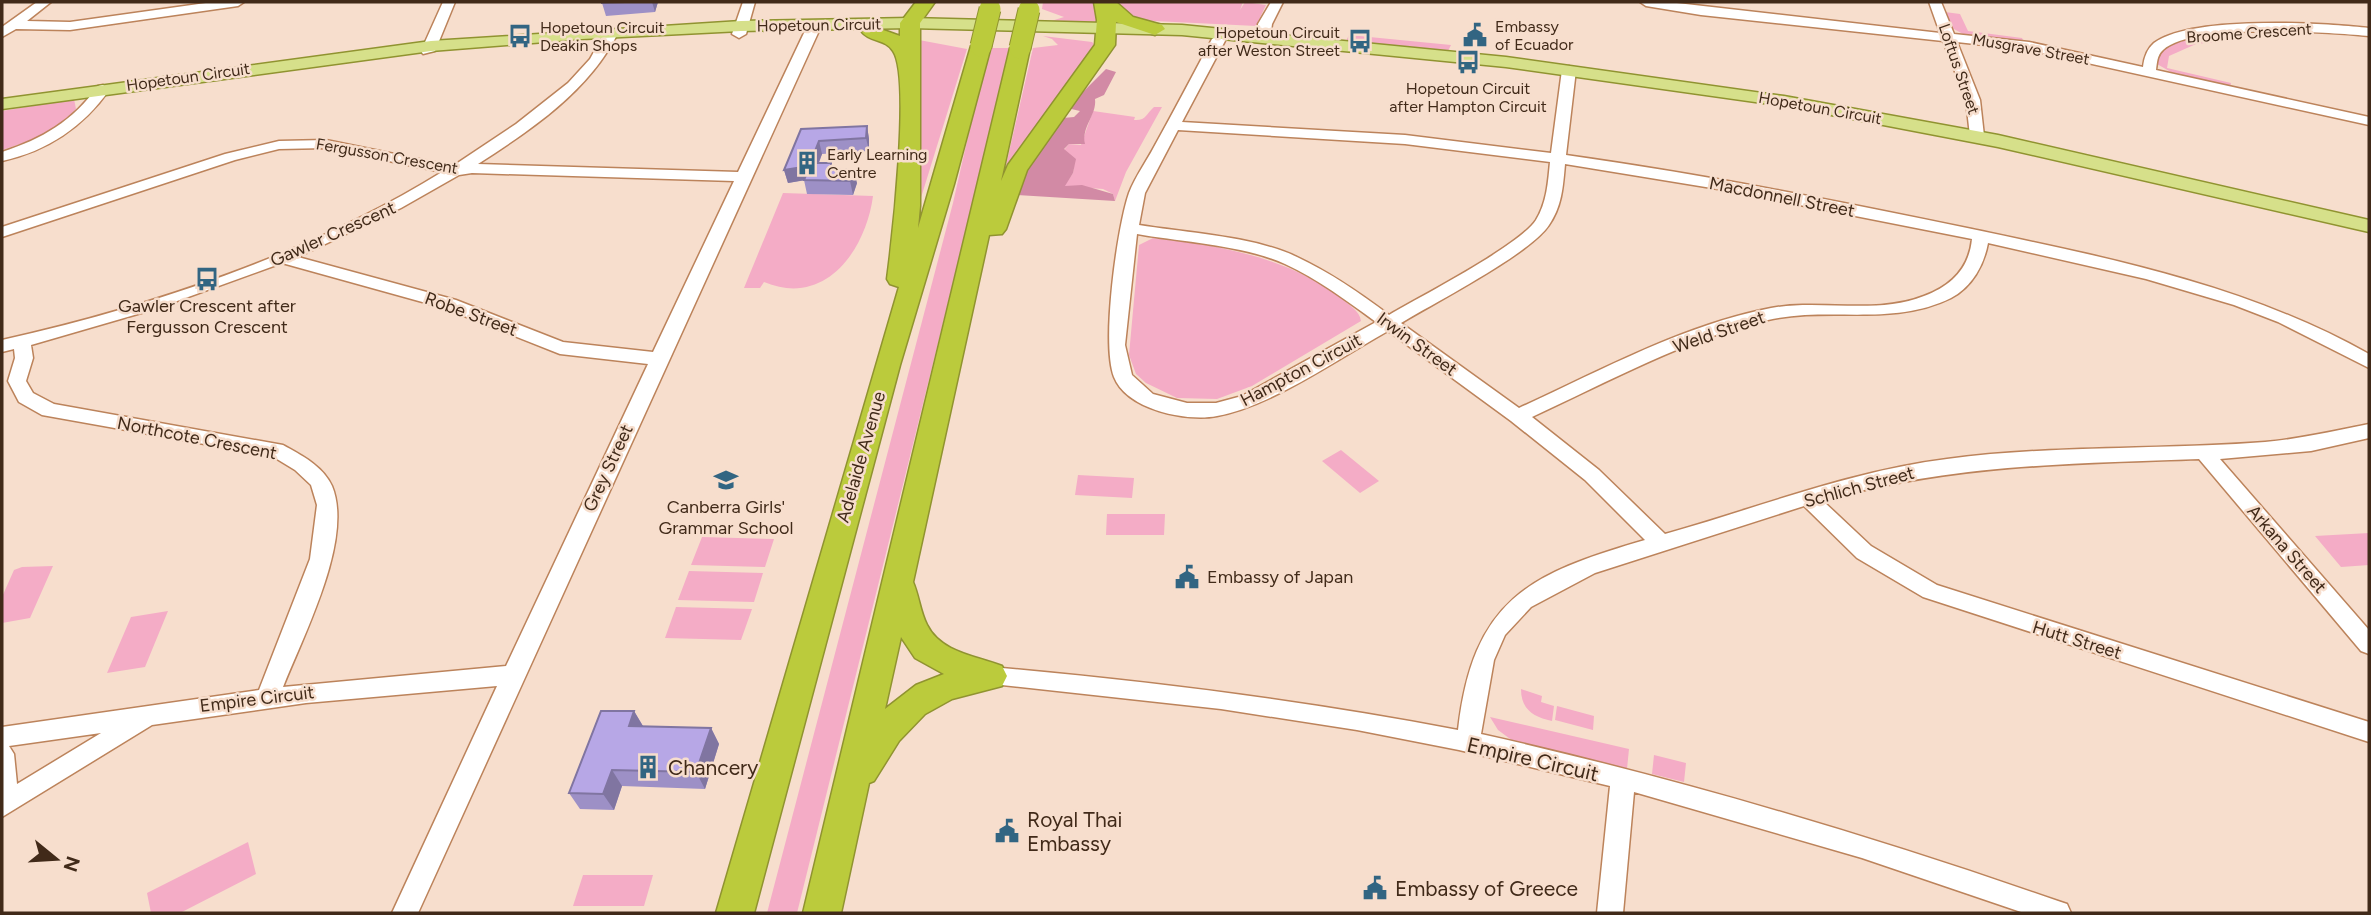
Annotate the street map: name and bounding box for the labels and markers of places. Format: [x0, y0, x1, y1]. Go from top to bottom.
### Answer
place label: Embassy of Ecuador [1495, 17, 1574, 54]
place label: Hopetoun Circuit Deakin Shops [540, 18, 665, 55]
public building icon: Embassy of Ecuador [1461, 21, 1489, 49]
bus stop icon: Hopetoun Circuit Deakin Shops [506, 22, 534, 50]
place label: Hopetoun Circuit after Weston Street [1198, 23, 1340, 60]
bus stop icon: Hopetoun Circuit after Weston Street [1346, 27, 1374, 55]
bus stop icon: Hopetoun Circuit after Hampton Circuit [1454, 48, 1482, 76]
place label: Hopetoun Circuit after Hampton Circuit [1389, 79, 1547, 116]
place label: Early Learning Centre [827, 145, 928, 182]
building icon: Early Learning Centre [793, 149, 821, 177]
bus stop icon: Gawler Crescent after Fergusson Crescent [193, 265, 221, 293]
place label: Gawler Crescent after Fergusson Crescent [118, 295, 296, 338]
school or university icon: Canberra Girls' Grammar School [712, 466, 740, 494]
place label: Canberra Girls' Grammar School [659, 496, 793, 539]
public building icon: Embassy of Japan [1173, 563, 1201, 591]
place label: Embassy of Japan [1207, 566, 1353, 588]
building icon: Chancery [634, 753, 662, 781]
place label: Chancery [668, 755, 758, 780]
place label: Royal Thai Embassy [1027, 807, 1122, 856]
public building icon: Royal Thai Embassy [993, 817, 1021, 845]
public building icon: Embassy of Greece [1361, 874, 1389, 902]
place label: Embassy of Greece [1395, 876, 1578, 901]

